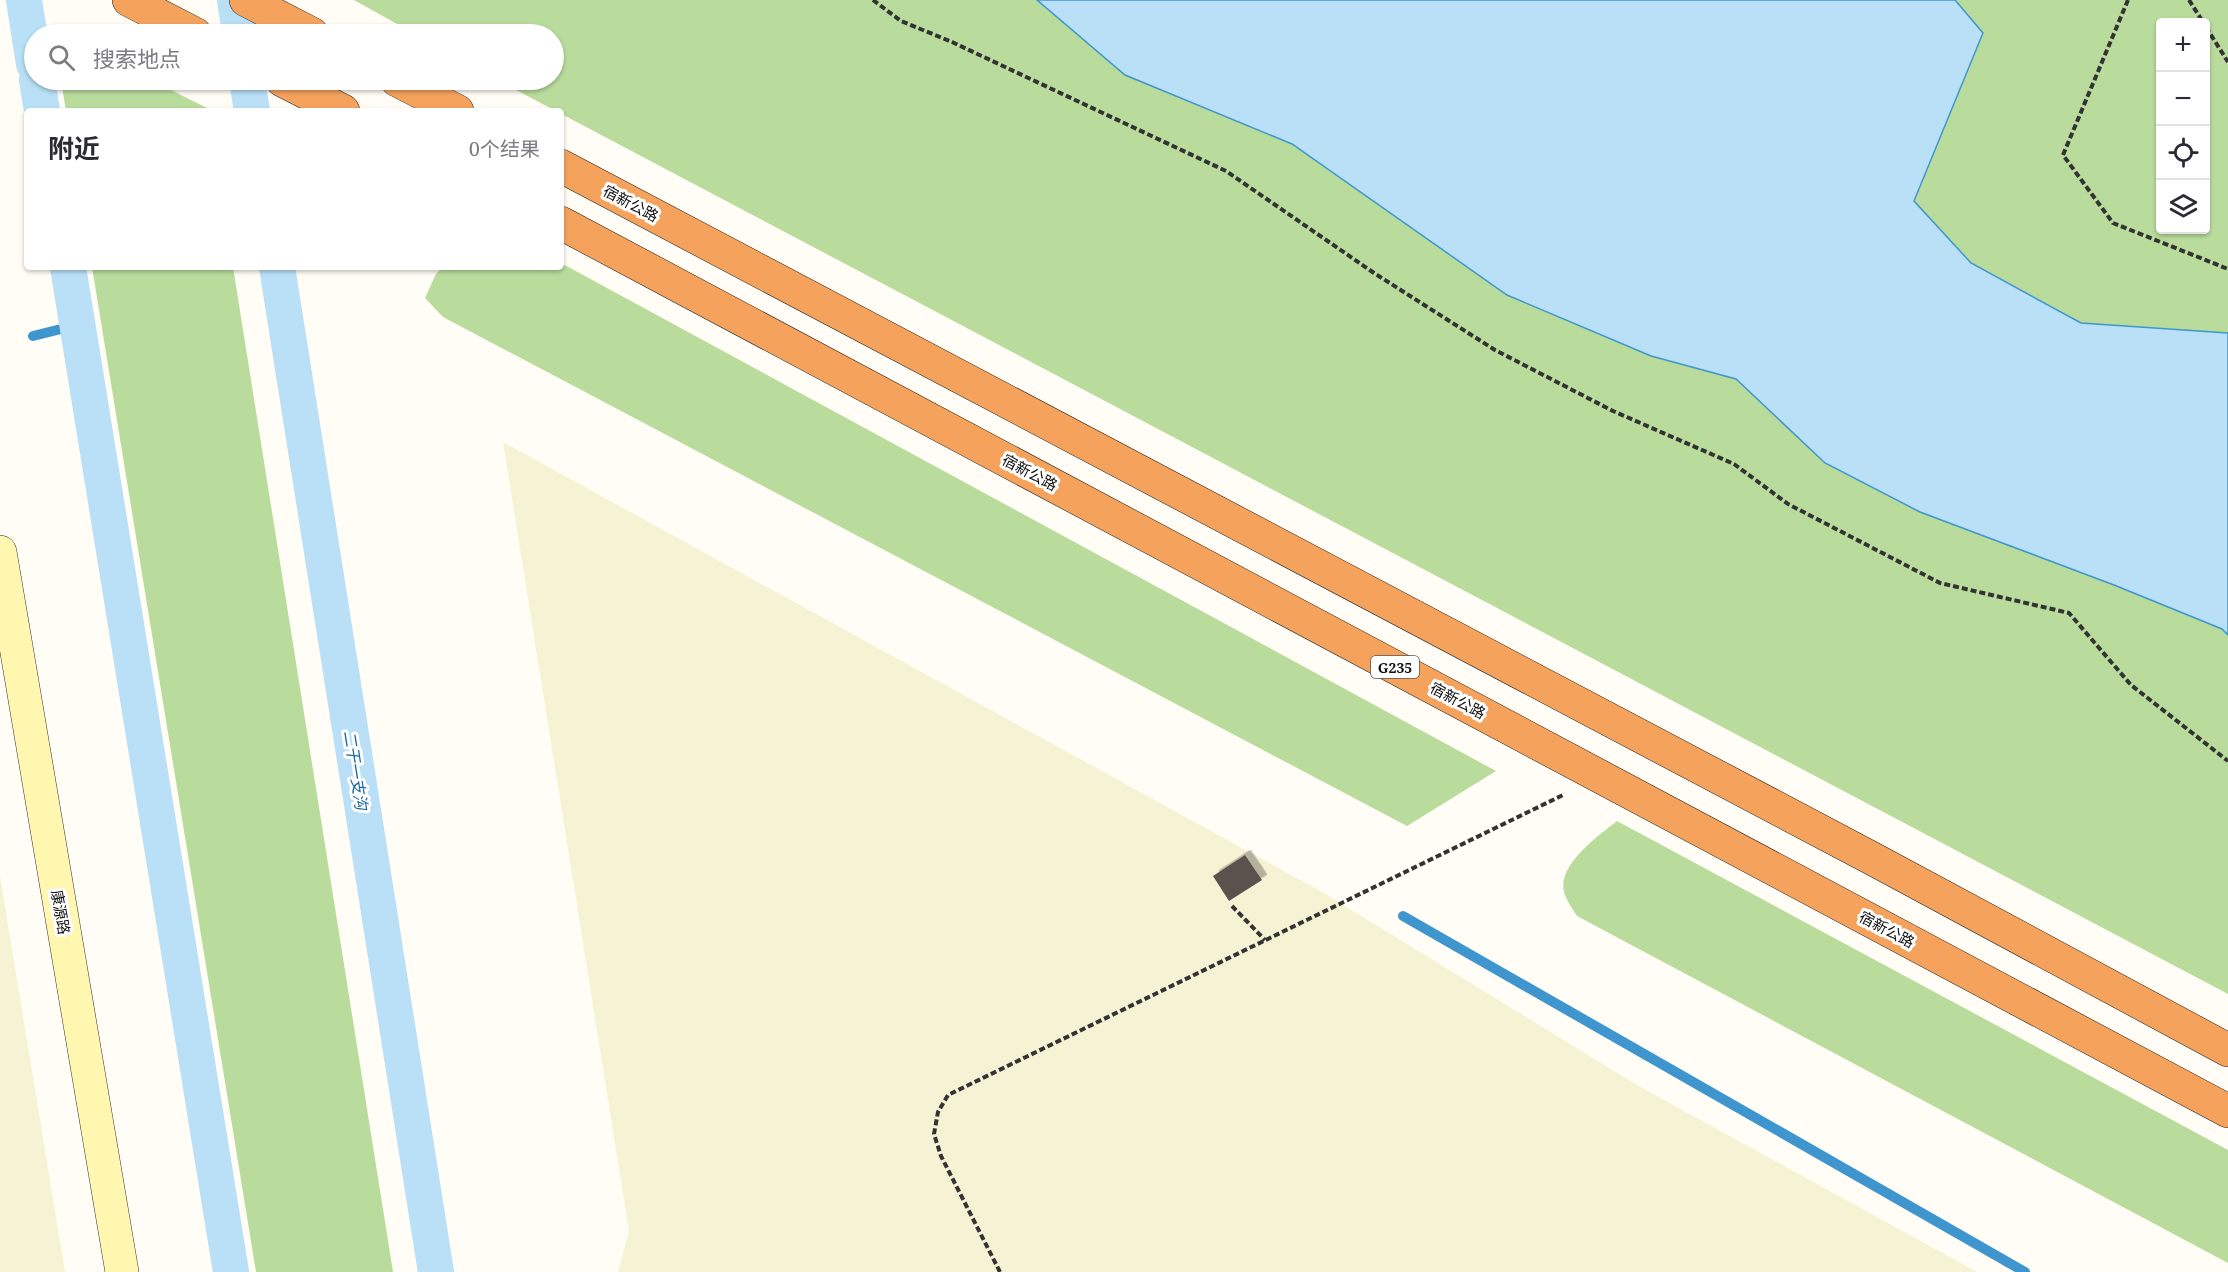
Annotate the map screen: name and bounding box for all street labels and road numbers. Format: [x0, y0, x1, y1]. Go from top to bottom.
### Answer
street label: 宿新公路 [600, 180, 662, 226]
street label: 宿新公路 [999, 449, 1061, 495]
road number: G235 [1371, 656, 1419, 678]
street label: 宿新公路 [1427, 677, 1489, 723]
street label: 康源路 [47, 888, 75, 936]
street label: 宿新公路 [1856, 906, 1918, 952]

